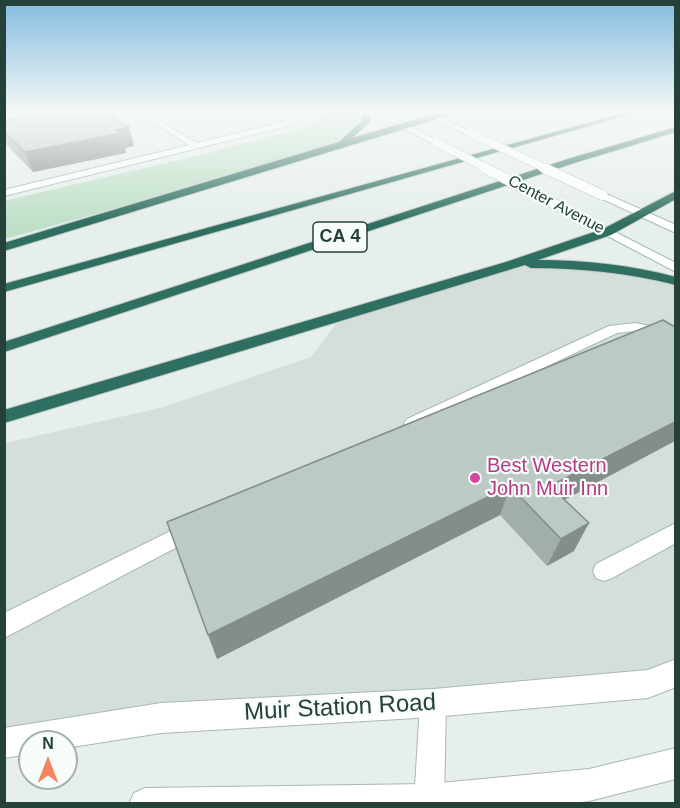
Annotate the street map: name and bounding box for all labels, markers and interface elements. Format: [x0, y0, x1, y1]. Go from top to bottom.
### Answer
street label: Center Avenue [505, 172, 607, 238]
road number: CA 4 [313, 222, 367, 252]
place label: Best Western John Muir Inn [487, 454, 608, 501]
marker: Best Western John Muir Inn [468, 471, 482, 485]
street label: Muir Station Road [243, 689, 437, 727]
north arrow [18, 730, 78, 790]
text: N [42, 735, 54, 752]

